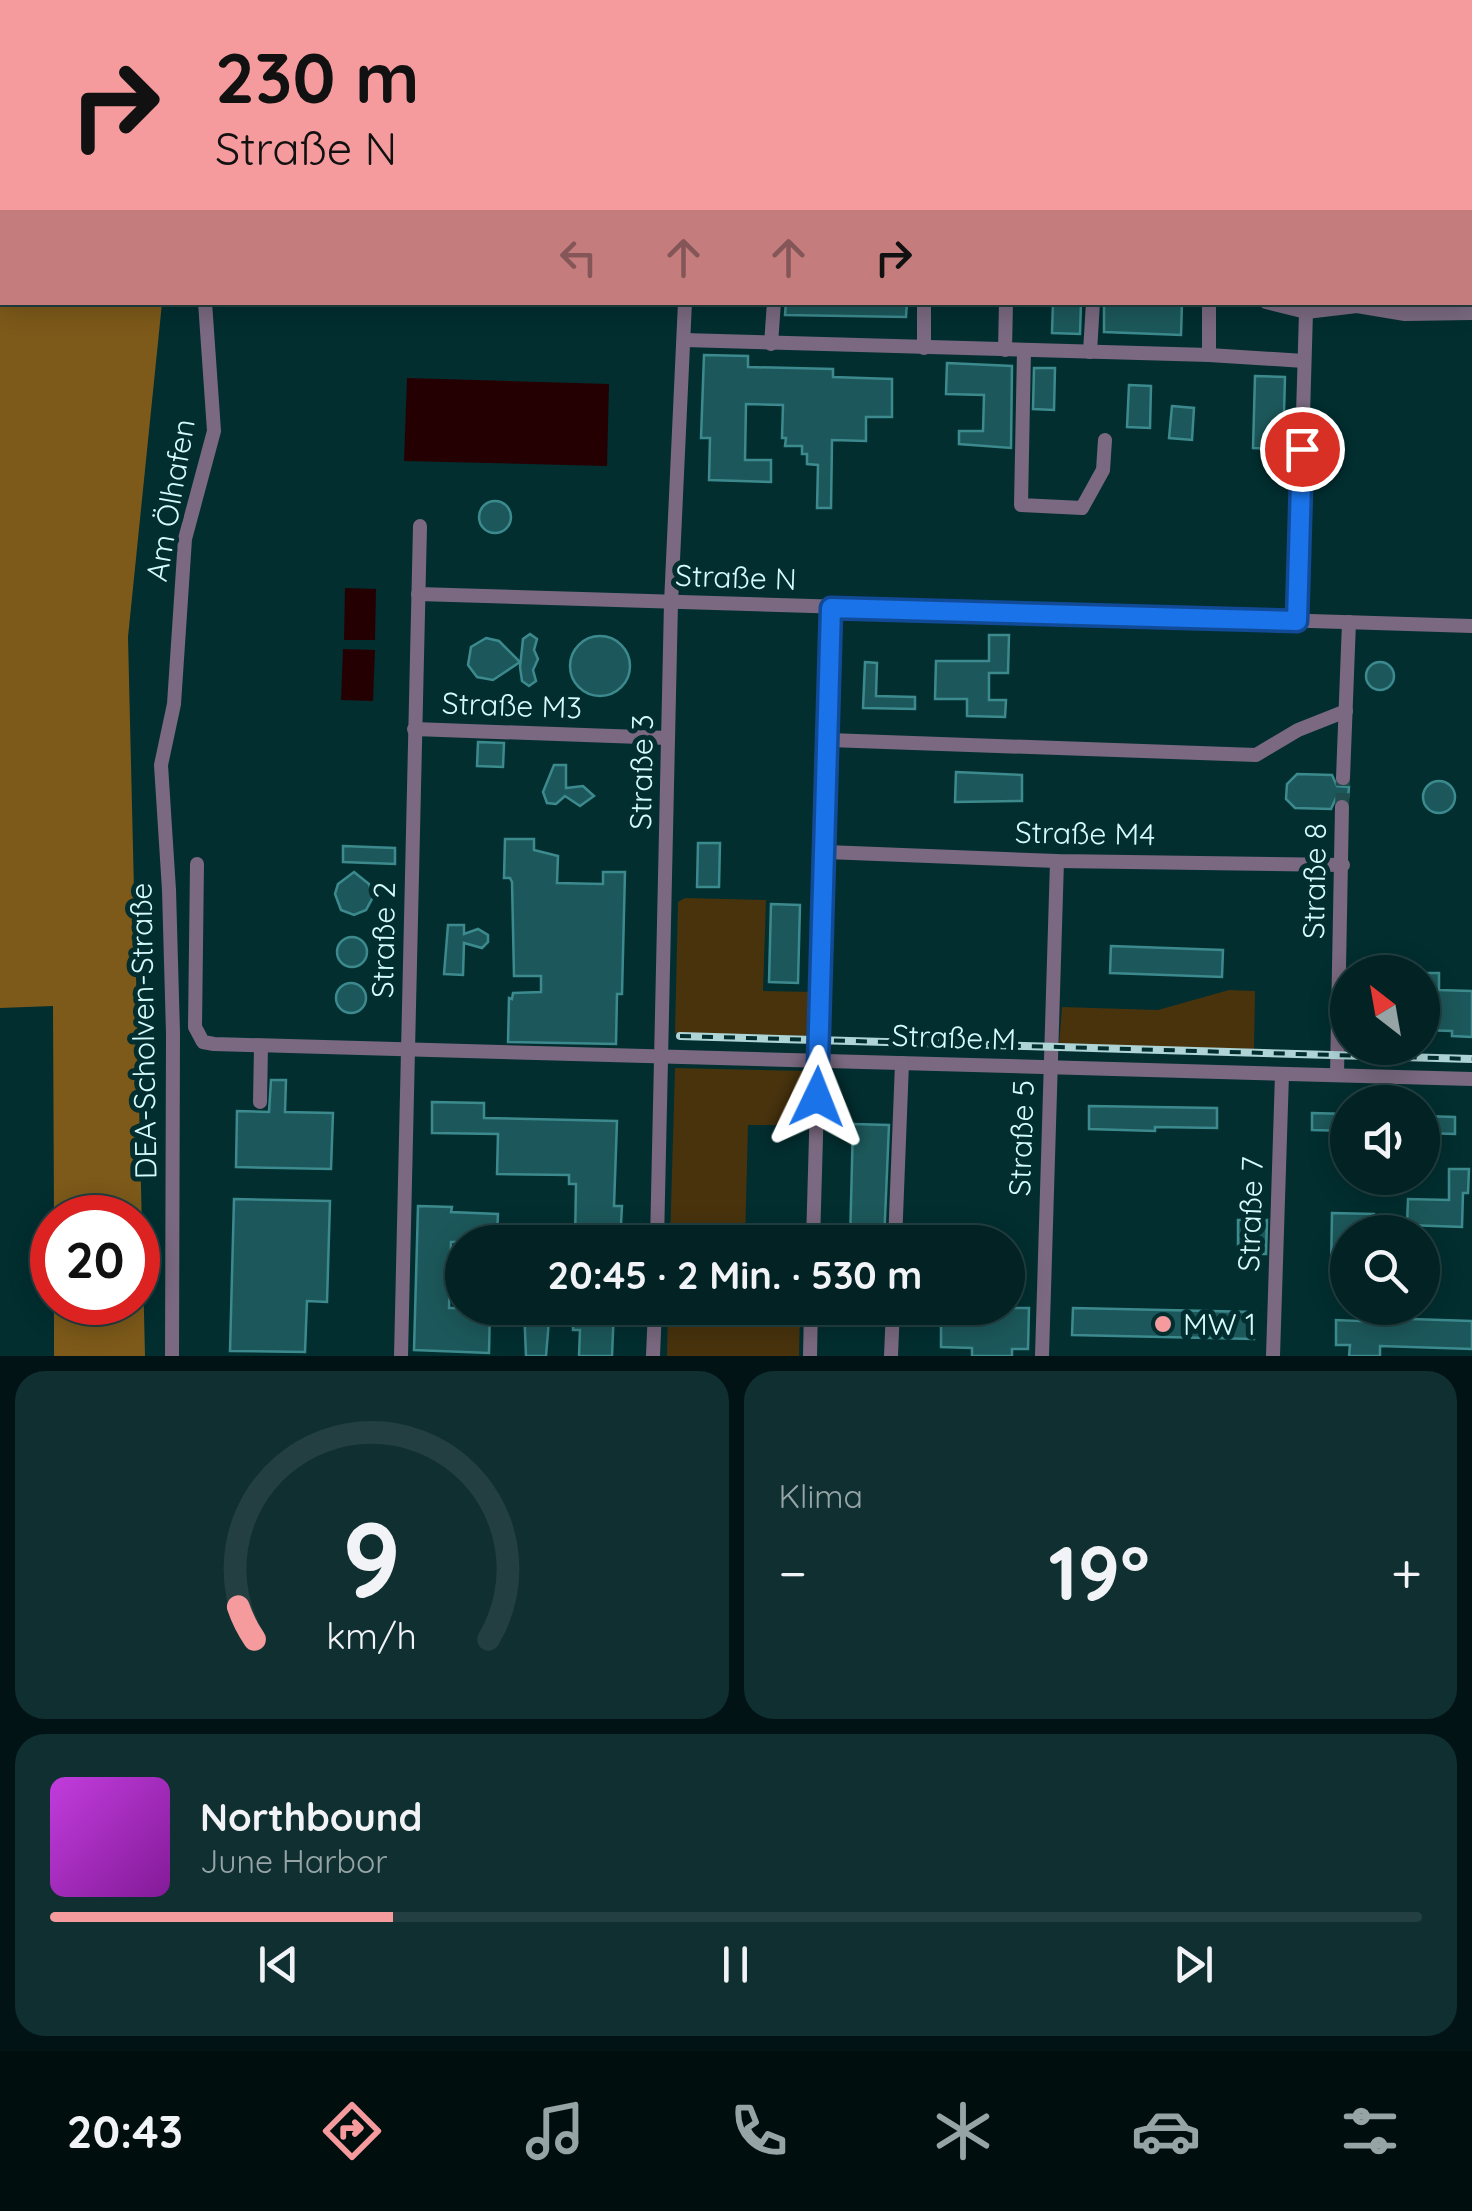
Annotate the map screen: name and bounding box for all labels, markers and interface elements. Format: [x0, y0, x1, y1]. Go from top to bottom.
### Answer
text: 230 m [215, 33, 420, 121]
icon: right [50, 40, 180, 170]
text: Straße N [215, 120, 397, 176]
icon: left [551, 230, 606, 285]
icon: ahead [656, 230, 711, 285]
icon: ahead [761, 230, 816, 285]
icon: right [866, 230, 921, 285]
pin [1260, 407, 1345, 492]
street label: Am Ölhafen [137, 416, 203, 584]
icon: arrive [1275, 422, 1330, 477]
street label: Straße N [675, 556, 797, 598]
street label: Straße M3 [441, 684, 583, 726]
street label: Straße 3 [621, 714, 661, 830]
street label: Straße M4 [1015, 813, 1155, 853]
street label: Straße 8 [1294, 823, 1334, 939]
street label: DEA-Scholven-Straße [121, 882, 165, 1180]
street label: Straße 2 [363, 882, 403, 998]
north arrow [1330, 955, 1440, 1065]
map controls [1330, 955, 1440, 1325]
street label: Straße M [891, 1016, 1017, 1058]
position arrow [765, 1045, 869, 1149]
street label: Straße 5 [1000, 1079, 1042, 1197]
button: sound [1330, 1085, 1440, 1195]
street label: Straße 7 [1229, 1156, 1271, 1272]
speed limit sign: 20 [30, 1195, 160, 1325]
button: search [1330, 1215, 1440, 1325]
text: 20:45 · 2 Min. · 530 m [548, 1251, 922, 1299]
place label: MW 1 [1183, 1305, 1256, 1343]
marker: MW 1 [1152, 1313, 1174, 1335]
text: Klima [779, 1476, 863, 1516]
text: 9 [342, 1493, 401, 1623]
text: 19° [1048, 1525, 1150, 1619]
text: − [779, 1538, 807, 1607]
text: + [1391, 1538, 1422, 1607]
text: km/h [326, 1613, 417, 1658]
text: Northbound [200, 1793, 422, 1841]
text: June Harbor [200, 1841, 388, 1881]
icon: previous [251, 1937, 306, 1992]
icon: pause [708, 1937, 763, 1992]
icon: next [1166, 1937, 1221, 1992]
icon: directions [317, 2096, 387, 2166]
icon: music [520, 2096, 590, 2166]
icon: phone [724, 2096, 794, 2166]
icon: climate [928, 2096, 998, 2166]
icon: car [1131, 2096, 1201, 2166]
icon: filters [1335, 2096, 1405, 2166]
text: 20:43 [67, 2103, 183, 2159]

